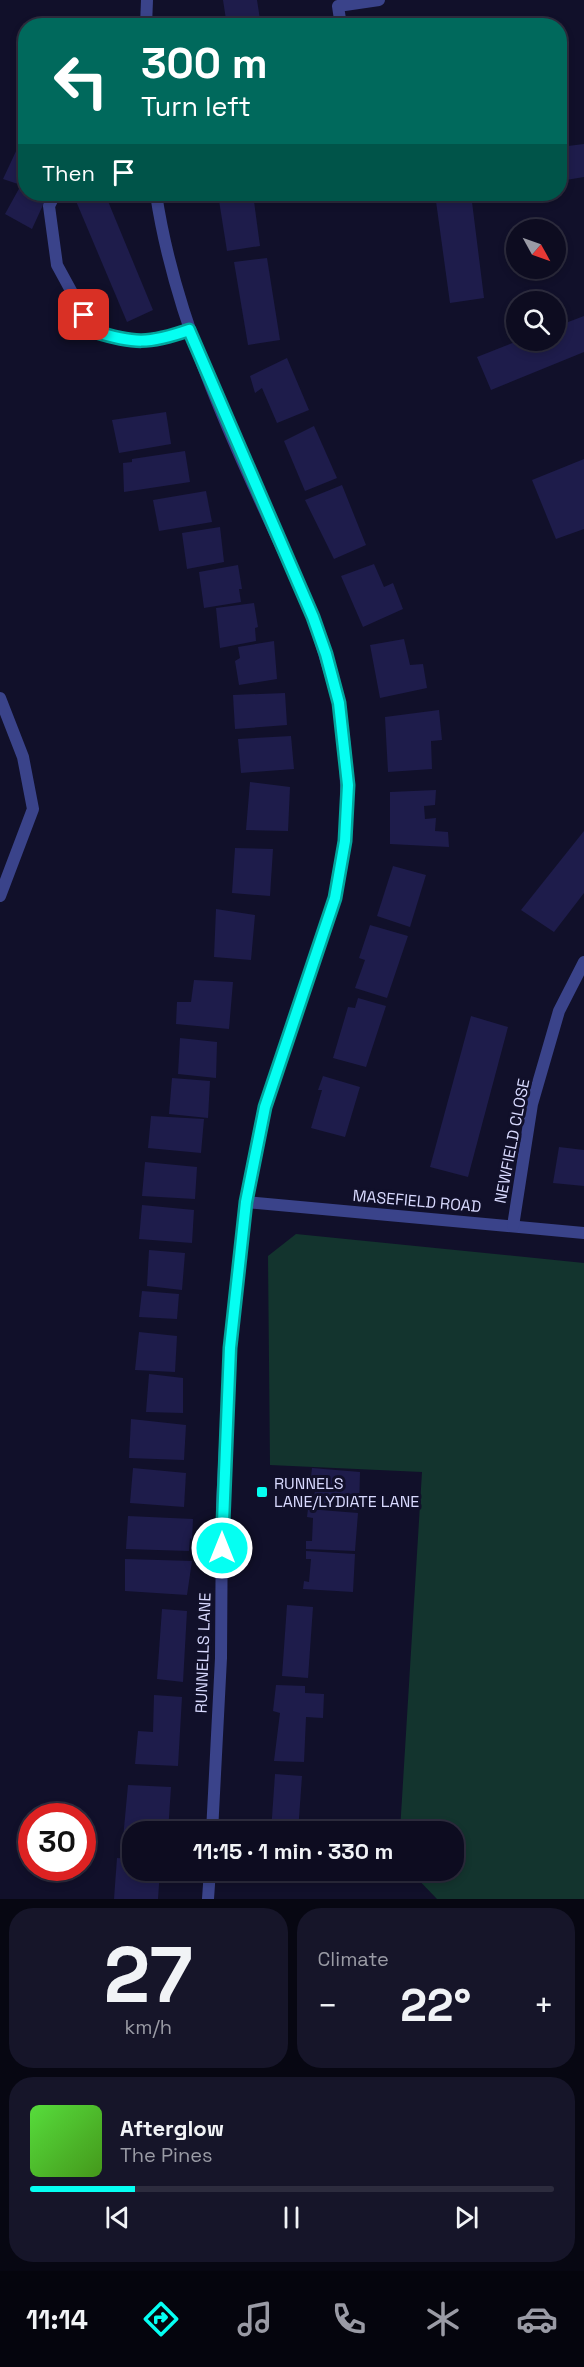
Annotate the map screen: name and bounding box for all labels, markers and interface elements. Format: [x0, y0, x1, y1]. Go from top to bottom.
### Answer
text: 300 m [141, 37, 268, 90]
icon: left [42, 42, 120, 120]
text: Turn left [141, 89, 251, 124]
icon: arrive [107, 156, 140, 189]
text: Then [42, 159, 95, 187]
north arrow [506, 219, 566, 279]
map controls [506, 219, 566, 351]
pin [58, 289, 109, 340]
button: search [506, 291, 566, 351]
icon: arrive [67, 298, 100, 331]
street label: NEWFIELD CLOSE [490, 1077, 534, 1205]
street label: MASEFIELD ROAD [352, 1185, 482, 1217]
place label: RUNNELS LANE/LYDIATE LANE [274, 1473, 419, 1512]
marker: RUNNELS LANE/LYDIATE LANE [255, 1485, 269, 1499]
position arrow [190, 1516, 254, 1580]
street label: RUNNELLS LANE [190, 1592, 216, 1714]
speed limit sign: 30 [18, 1803, 96, 1881]
text: 11:15 · 1 min · 330 m [193, 1837, 393, 1865]
text: 27 [104, 1925, 193, 2025]
text: Climate [318, 1946, 389, 1972]
text: 22° [400, 1977, 471, 2034]
text: − [318, 1985, 338, 2027]
text: + [534, 1985, 554, 2027]
text: km/h [124, 2014, 172, 2040]
text: Afterglow [120, 2114, 224, 2142]
text: The Pines [120, 2142, 213, 2168]
icon: previous [101, 2201, 134, 2234]
icon: pause [275, 2201, 308, 2234]
icon: next [450, 2201, 483, 2234]
icon: directions [140, 2298, 182, 2340]
icon: music [234, 2298, 276, 2340]
icon: phone [328, 2298, 370, 2340]
icon: climate [422, 2298, 464, 2340]
icon: car [516, 2298, 558, 2340]
text: 11:14 [26, 2302, 88, 2337]

